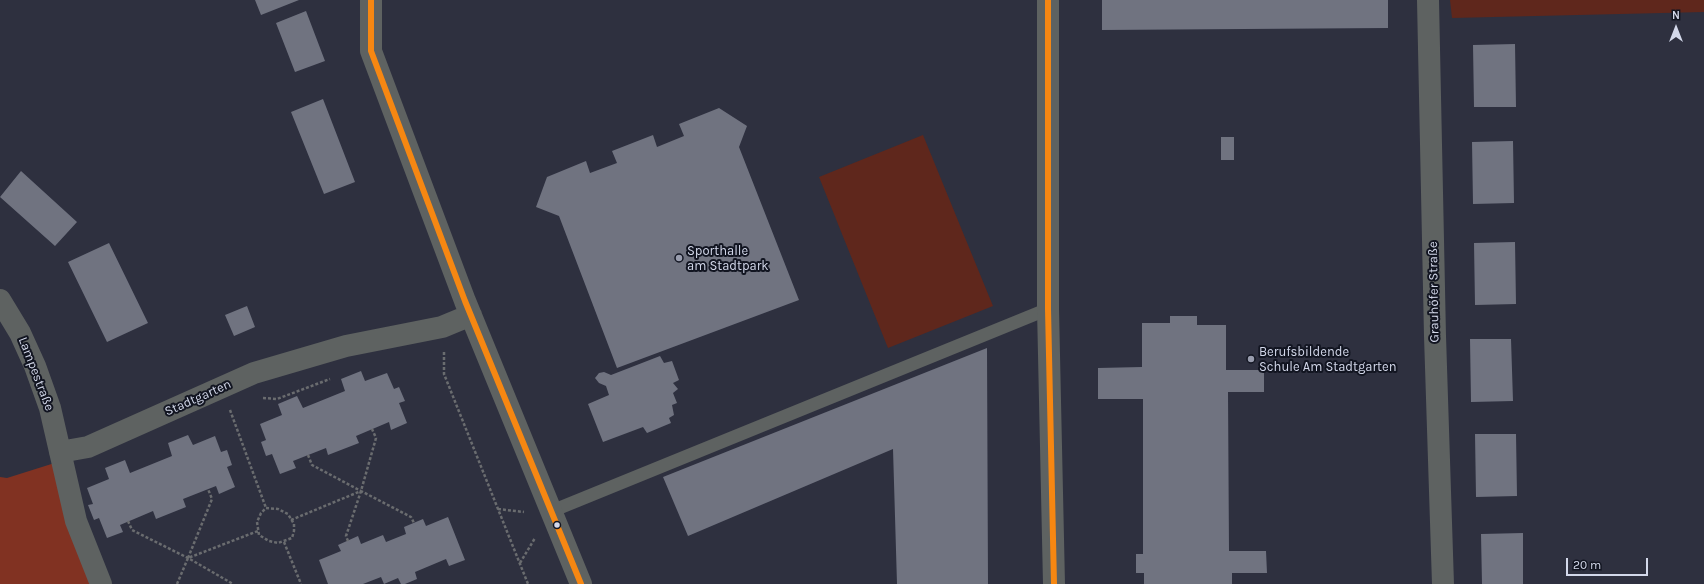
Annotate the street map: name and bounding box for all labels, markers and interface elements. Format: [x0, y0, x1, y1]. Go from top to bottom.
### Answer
north arrow [1656, 8, 1696, 48]
text: N [1672, 9, 1680, 22]
street label: Grauhöfer Straße [1425, 241, 1443, 343]
place label: Sporthalle am Stadtpark [687, 243, 769, 274]
marker: Sporthalle am Stadtpark [674, 253, 684, 263]
street label: Lampestraße [15, 335, 57, 413]
place label: Berufsbildende Schule Am Stadtgarten [1259, 344, 1397, 375]
marker: Berufsbildende Schule Am Stadtgarten [1246, 354, 1256, 364]
street label: Stadtgarten [162, 376, 234, 420]
unlabelled marker [552, 520, 562, 530]
scale bar [1568, 550, 1650, 576]
text: 20 m [1573, 558, 1601, 572]

